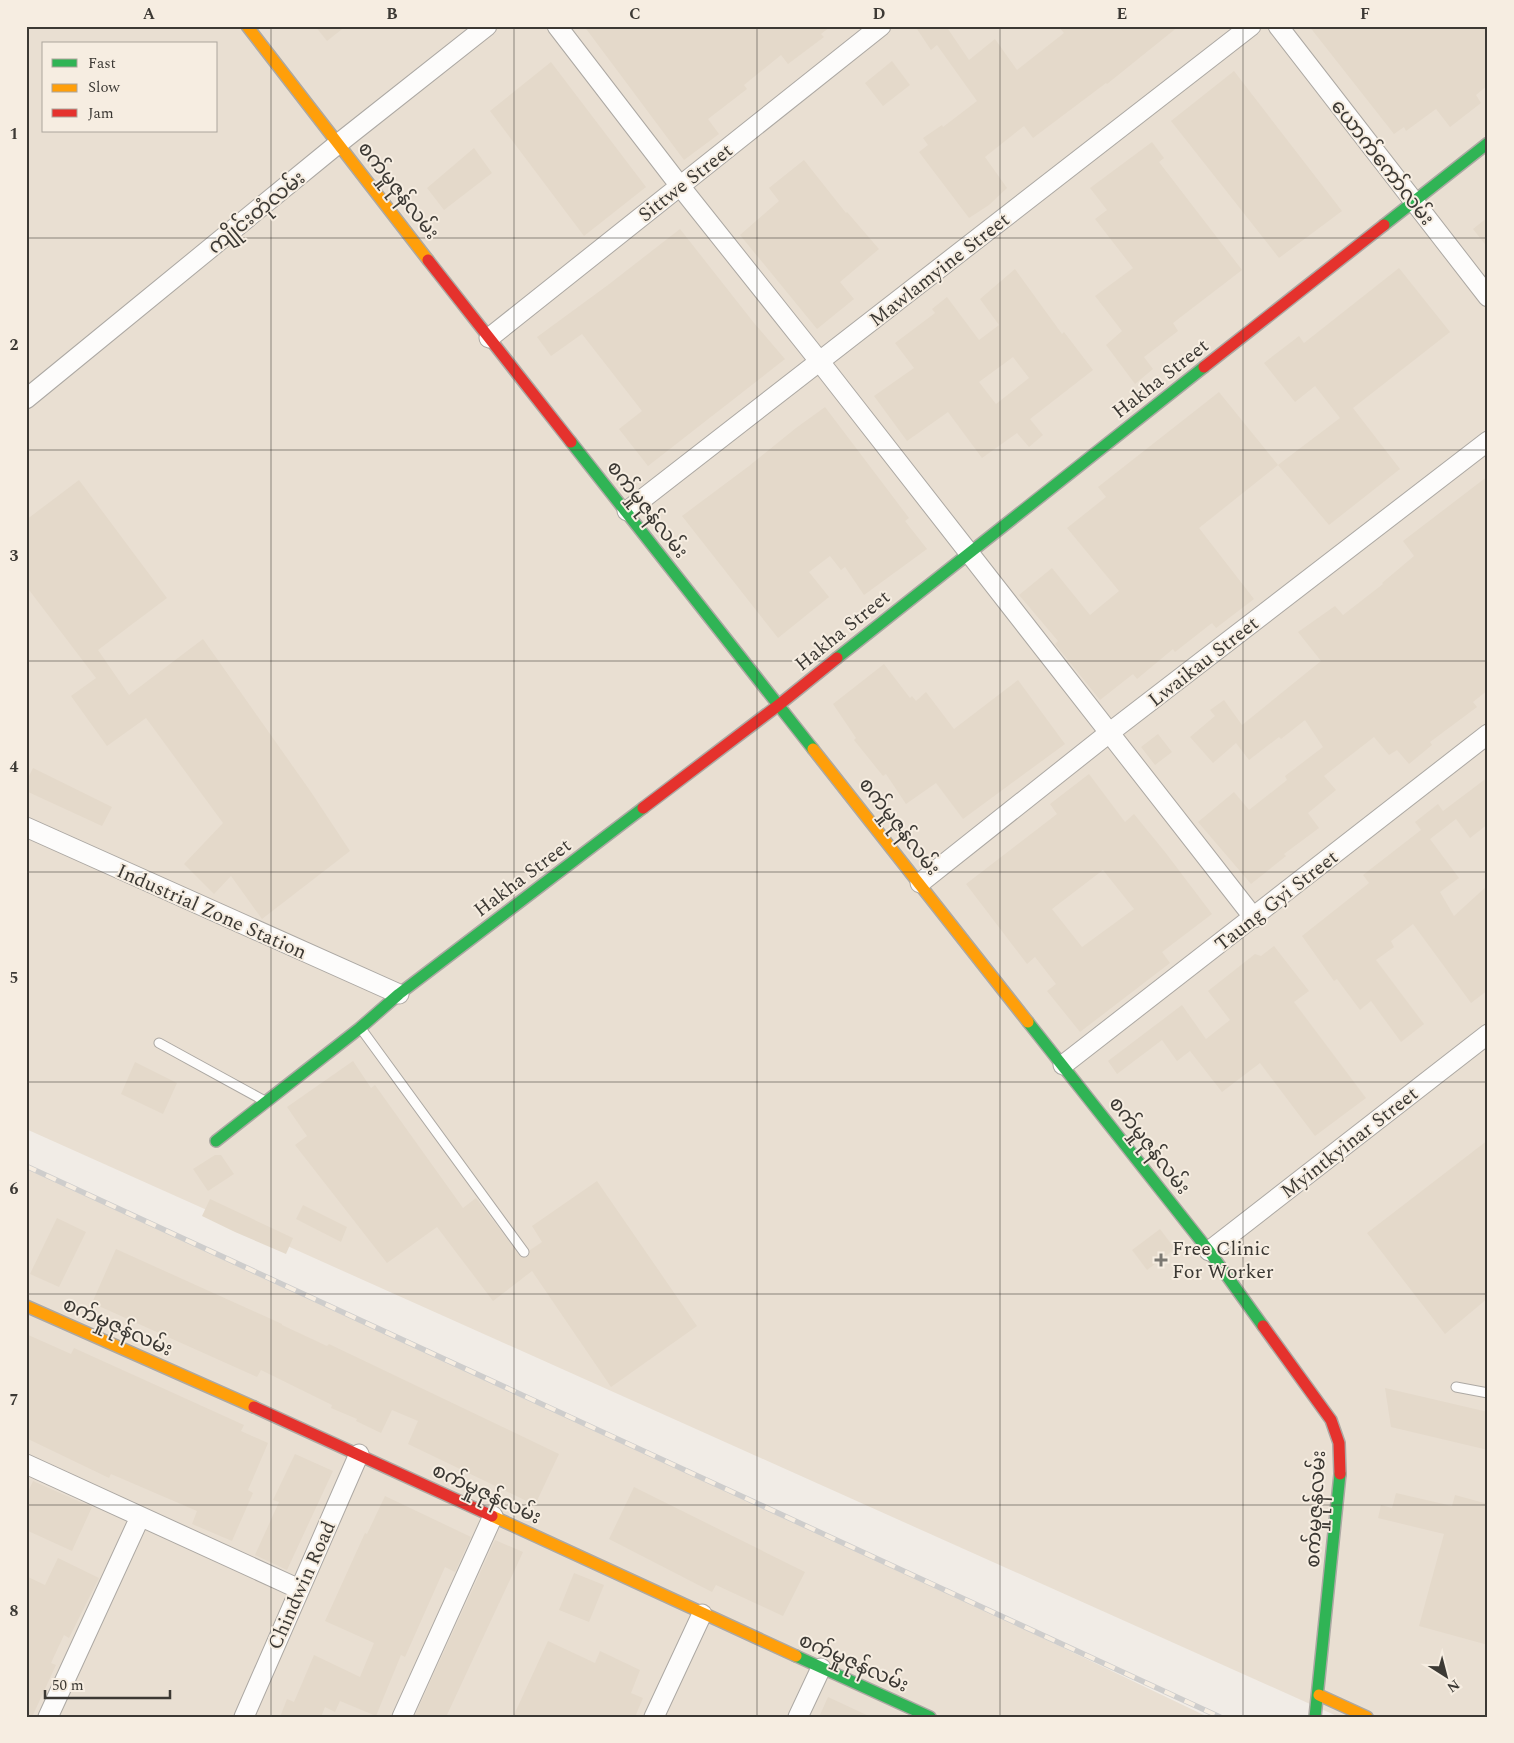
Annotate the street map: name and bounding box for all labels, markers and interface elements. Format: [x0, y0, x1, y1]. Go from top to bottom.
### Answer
text: A [143, 2, 156, 26]
text: B [386, 2, 398, 26]
text: C [629, 2, 641, 26]
text: D [873, 2, 886, 26]
text: E [1117, 2, 1127, 26]
text: F [1360, 2, 1370, 26]
legend [42, 42, 218, 132]
text: Fast [88, 52, 116, 75]
text: Slow [88, 76, 120, 99]
street label: ယောက်ကော်လမ်း [1323, 93, 1441, 232]
text: Jam [88, 102, 114, 125]
text: 1 [10, 122, 18, 146]
street label: စက်မှုဇုန်လမ်း [349, 135, 446, 247]
street label: Sittwe Street [632, 136, 739, 229]
street label: ကျိုင်းတုံလမ်း [201, 164, 313, 262]
street label: Mawlamyine Street [863, 205, 1016, 334]
street label: Hakha Street [1106, 331, 1215, 426]
text: 2 [10, 333, 19, 357]
street label: စက်မှုဇုန်လမ်း [598, 454, 695, 566]
text: 3 [10, 544, 19, 568]
street label: Hakha Street [788, 583, 897, 679]
street label: Lwaikau Street [1142, 609, 1265, 715]
text: 4 [10, 755, 19, 779]
street label: စက်မှုဇုန်လမ်း [850, 771, 947, 883]
street label: Hakha Street [467, 831, 578, 925]
street label: Taung Gyi Street [1208, 843, 1345, 959]
street label: Industrial Zone Station [112, 856, 312, 967]
text: 5 [10, 966, 18, 990]
street label: Myintkyinar Street [1274, 1079, 1425, 1206]
street label: စက်မှုဇုန်လမ်း [1100, 1090, 1197, 1202]
text: 6 [10, 1177, 19, 1201]
place label: Free Clinic For Worker [1172, 1234, 1274, 1287]
marker: Free Clinic For Worker [1154, 1253, 1168, 1267]
street label: စက်မှုဇုန်လမ်း [57, 1289, 177, 1365]
text: 7 [10, 1388, 19, 1412]
street label: စက်မှုဇုန်လမ်း [1298, 1450, 1335, 1569]
street label: စက်မှုဇုန်လမ်း [427, 1455, 546, 1533]
street label: Chindwin Road [260, 1516, 344, 1655]
text: 8 [10, 1599, 19, 1623]
street label: စက်မှုဇုန်လမ်း [793, 1625, 913, 1701]
north arrow [1422, 1650, 1472, 1700]
scale bar [45, 1668, 170, 1700]
text: 50 m [52, 1674, 84, 1697]
text: N [1443, 1674, 1464, 1698]

